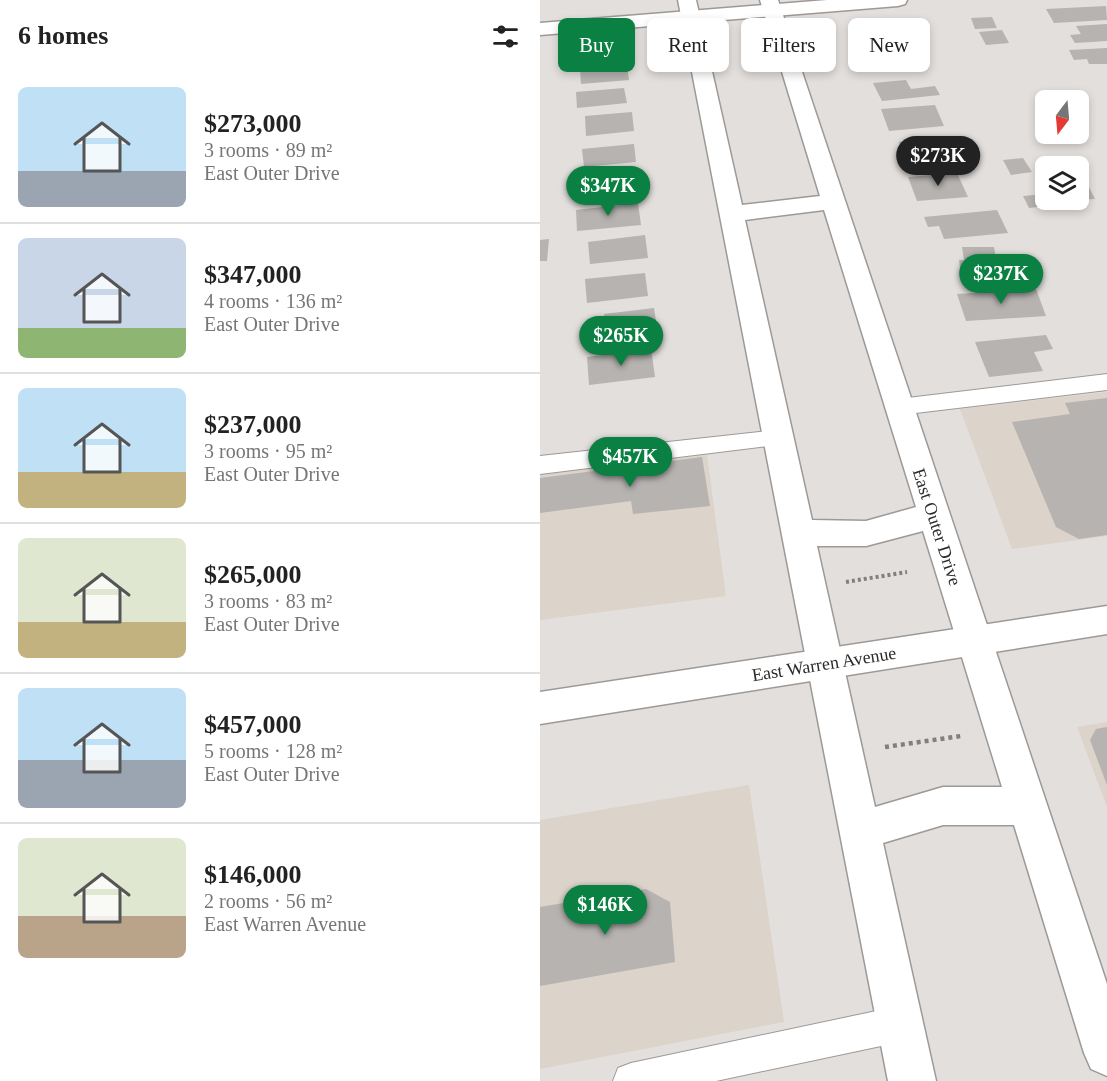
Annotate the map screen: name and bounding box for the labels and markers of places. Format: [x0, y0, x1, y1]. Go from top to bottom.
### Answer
pin: $273K [896, 136, 980, 187]
pin: $347K [566, 166, 650, 217]
pin: $237K [959, 254, 1043, 305]
pin: $265K [579, 316, 663, 367]
pin: $457K [588, 437, 672, 488]
pin: $146K [563, 885, 647, 936]

